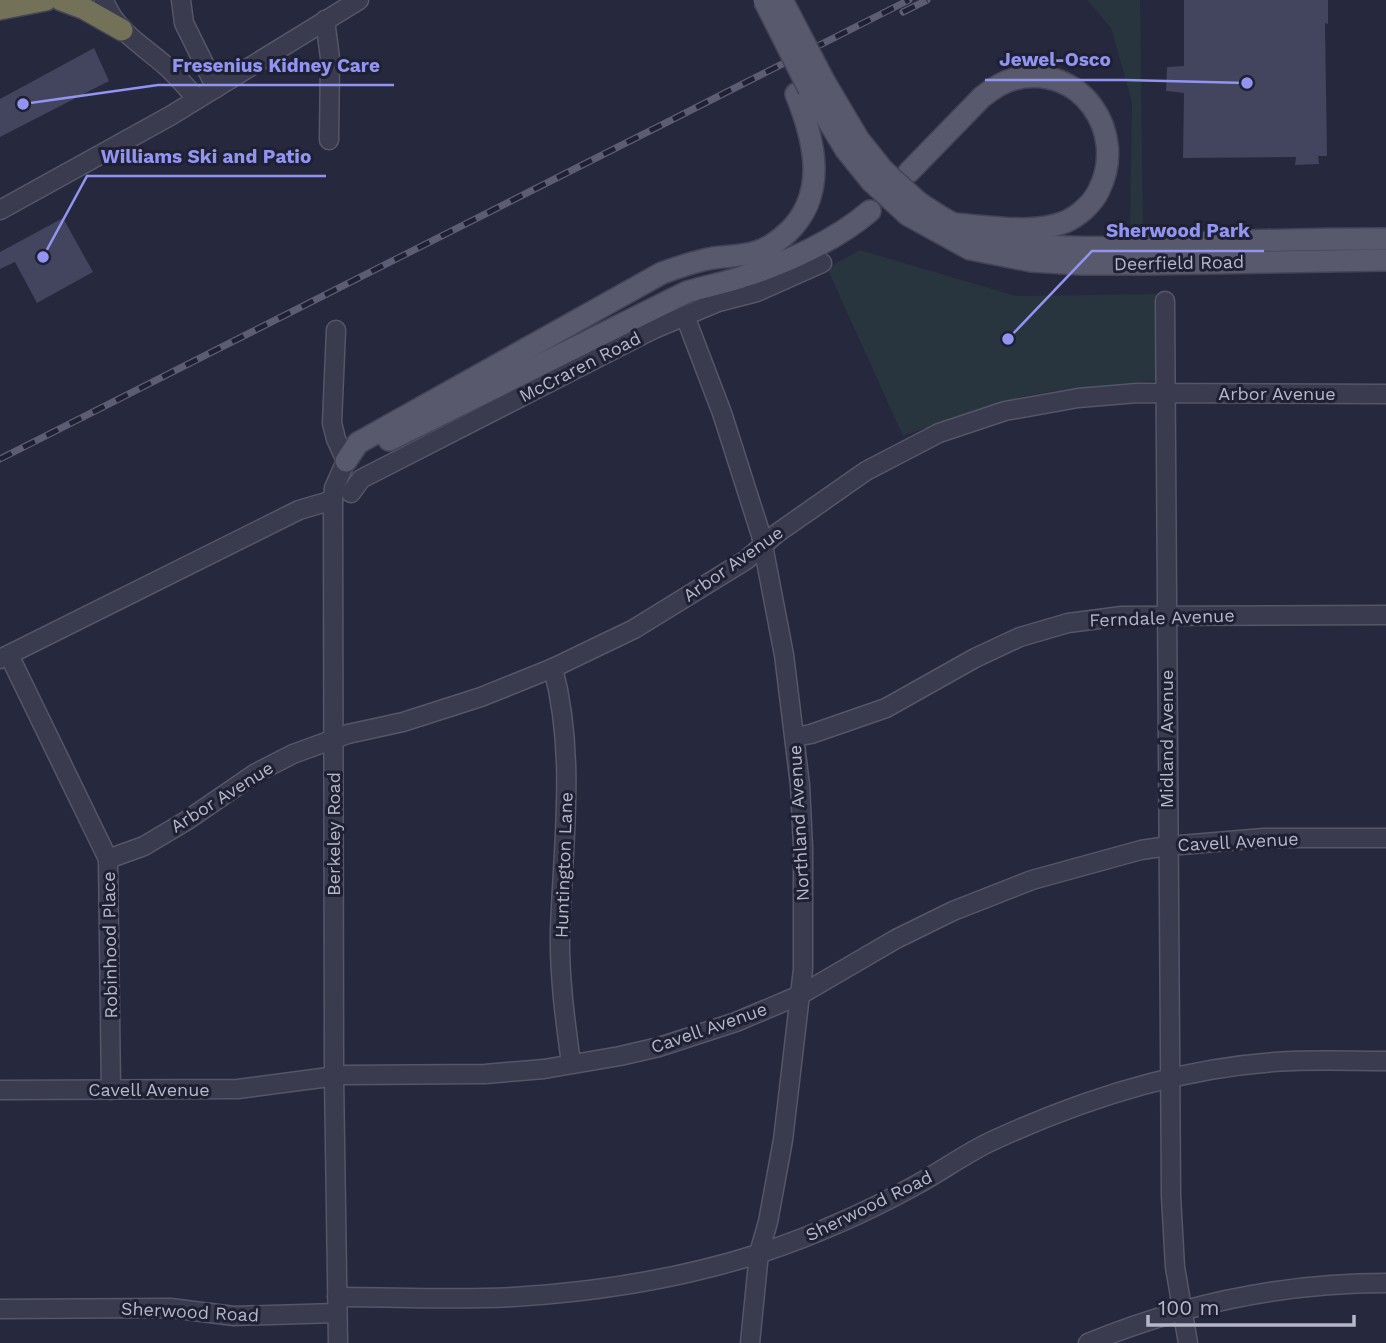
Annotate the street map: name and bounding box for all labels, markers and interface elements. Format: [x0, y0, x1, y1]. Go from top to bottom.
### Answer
callout: Jewel-Osco [985, 40, 1125, 80]
callout: Fresenius Kidney Care [158, 45, 394, 85]
text: Jewel-Osco [999, 48, 1111, 71]
text: Fresenius Kidney Care [172, 54, 380, 77]
callout: Williams Ski and Patio [87, 136, 326, 176]
text: Williams Ski and Patio [101, 145, 311, 168]
callout: Sherwood Park [1092, 211, 1264, 251]
text: Sherwood Park [1106, 219, 1250, 242]
street label: Deerfield Road [1114, 251, 1244, 274]
street label: McCraren Road [516, 327, 644, 406]
street label: Arbor Avenue [1218, 383, 1336, 404]
street label: Arbor Avenue [679, 521, 787, 606]
street label: Ferndale Avenue [1089, 604, 1235, 631]
street label: Midland Avenue [1156, 670, 1177, 808]
street label: Northland Avenue [784, 744, 813, 902]
street label: Arbor Avenue [166, 757, 277, 837]
street label: Berkeley Road [323, 772, 344, 896]
street label: Huntington Lane [550, 791, 577, 938]
street label: Cavell Avenue [1177, 828, 1299, 855]
street label: Robinhood Place [98, 871, 121, 1019]
street label: Cavell Avenue [648, 998, 770, 1057]
street label: Cavell Avenue [88, 1079, 210, 1100]
street label: Sherwood Road [802, 1166, 935, 1245]
scale bar [1148, 1284, 1354, 1328]
text: 100 m [1158, 1295, 1220, 1320]
street label: Sherwood Road [121, 1297, 260, 1326]

